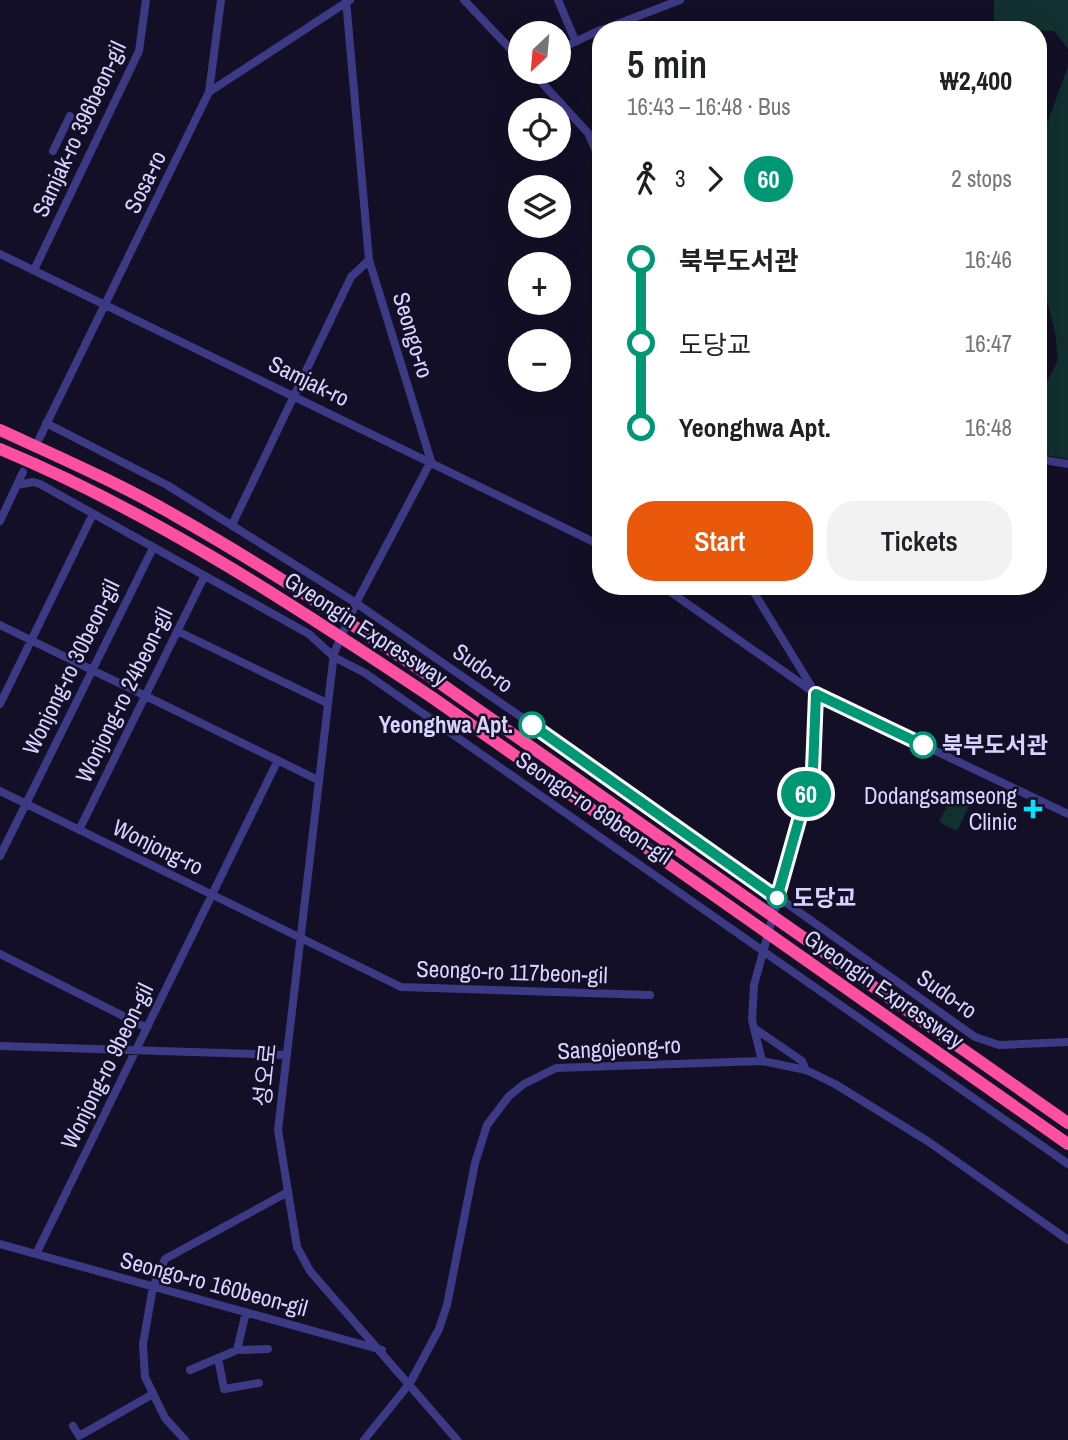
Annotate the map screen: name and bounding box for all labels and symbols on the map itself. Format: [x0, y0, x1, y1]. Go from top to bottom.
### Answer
north arrow [508, 21, 570, 84]
street label: Samjak-ro 396beon-gil [24, 36, 133, 222]
street label: Sosa-ro [116, 145, 173, 218]
street label: Seongo-ro [386, 288, 441, 382]
street label: Samjak-ro [264, 348, 355, 413]
street label: Gyeongin Expressway [279, 564, 454, 693]
street label: Wonjong-ro 30beon-gil [15, 574, 126, 760]
street label: Wonjong-ro 24beon-gil [68, 602, 179, 788]
street label: Sudo-ro [447, 636, 520, 700]
place label: Yeonghwa Apt. [379, 709, 513, 740]
marker: Yeonghwa Apt. [519, 712, 545, 738]
place label: 북부도서관 [942, 729, 1048, 760]
marker: 북부도서관 [910, 732, 936, 758]
street label: Seongo-ro 89beon-gil [510, 744, 679, 871]
line badge: 60 [774, 771, 838, 817]
place label: Dodangsamseong Clinic [864, 780, 1017, 837]
marker: Dodangsamseong Clinic [1023, 799, 1043, 819]
street label: Wonjong-ro [108, 811, 209, 882]
place label: 도당교 [793, 882, 856, 913]
marker: 도당교 [767, 888, 787, 908]
street label: Gyeongin Expressway [798, 922, 971, 1056]
street label: Seongo-ro 117beon-gil [416, 953, 608, 990]
street label: Sudo-ro [911, 962, 984, 1026]
street label: Wonjong-ro 9beon-gil [53, 978, 160, 1154]
street label: Sangojeong-ro [556, 1029, 682, 1066]
street label: 성오로 [246, 1042, 283, 1108]
street label: Seongo-ro 160beon-gil [117, 1244, 311, 1323]

